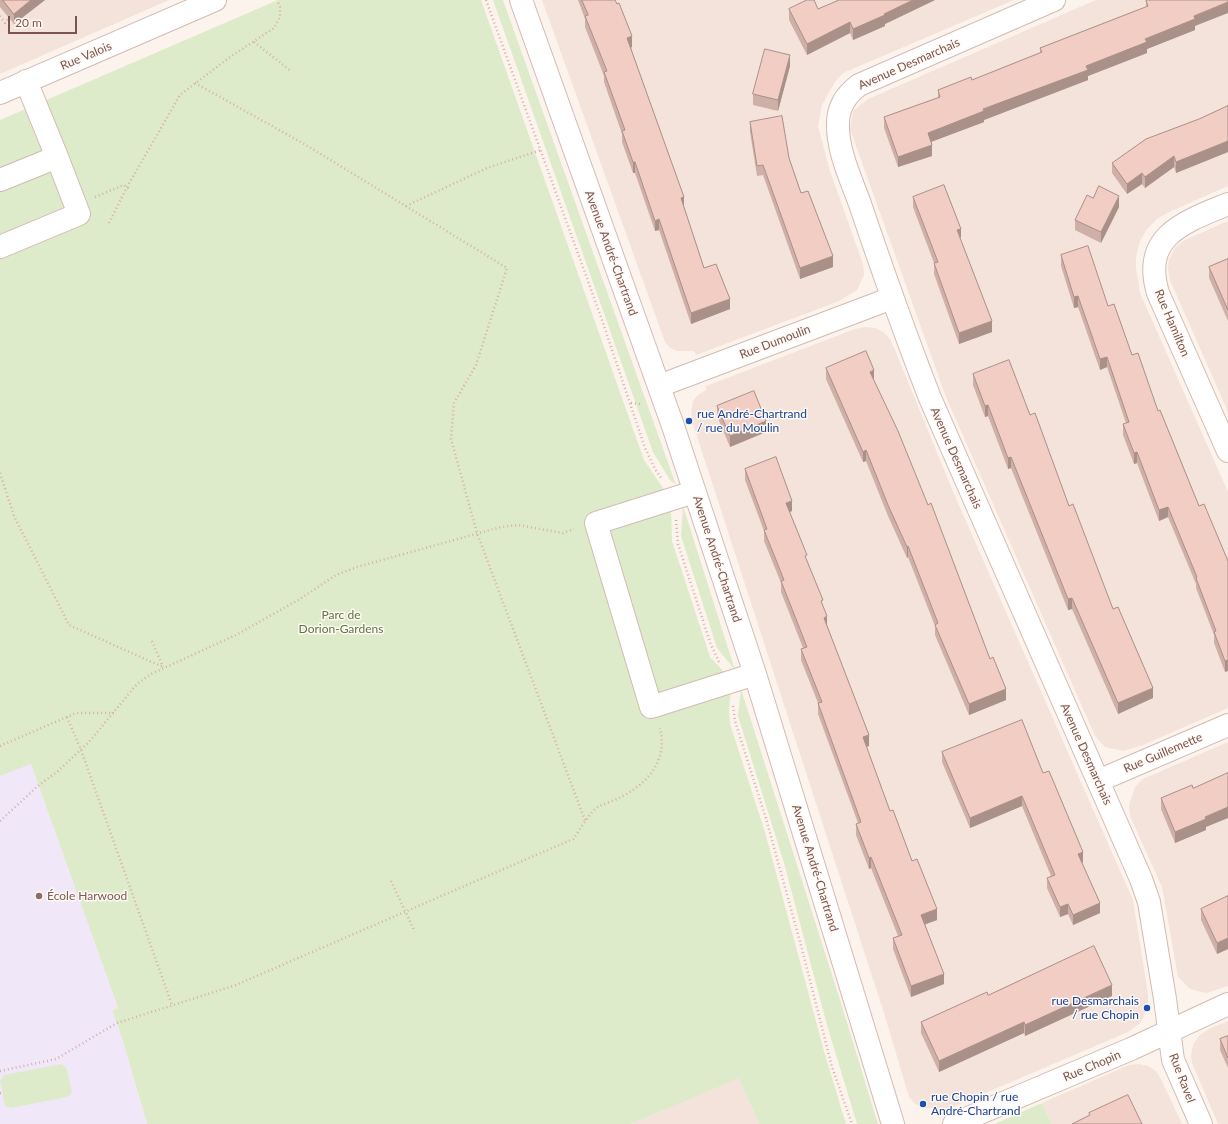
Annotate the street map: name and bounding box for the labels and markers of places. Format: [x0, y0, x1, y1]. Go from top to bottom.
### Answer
place label: rue André-Chartrand / rue du Moulin [697, 407, 807, 435]
marker: rue André-Chartrand / rue du Moulin [684, 416, 694, 426]
place label: École Harwood [47, 889, 127, 903]
marker: École Harwood [34, 891, 44, 901]
place label: rue Desmarchais / rue Chopin [1052, 994, 1139, 1022]
marker: rue Desmarchais / rue Chopin [1142, 1003, 1152, 1013]
place label: rue Chopin / rue André-Chartrand [931, 1090, 1020, 1118]
marker: rue Chopin / rue André-Chartrand [918, 1099, 928, 1109]

